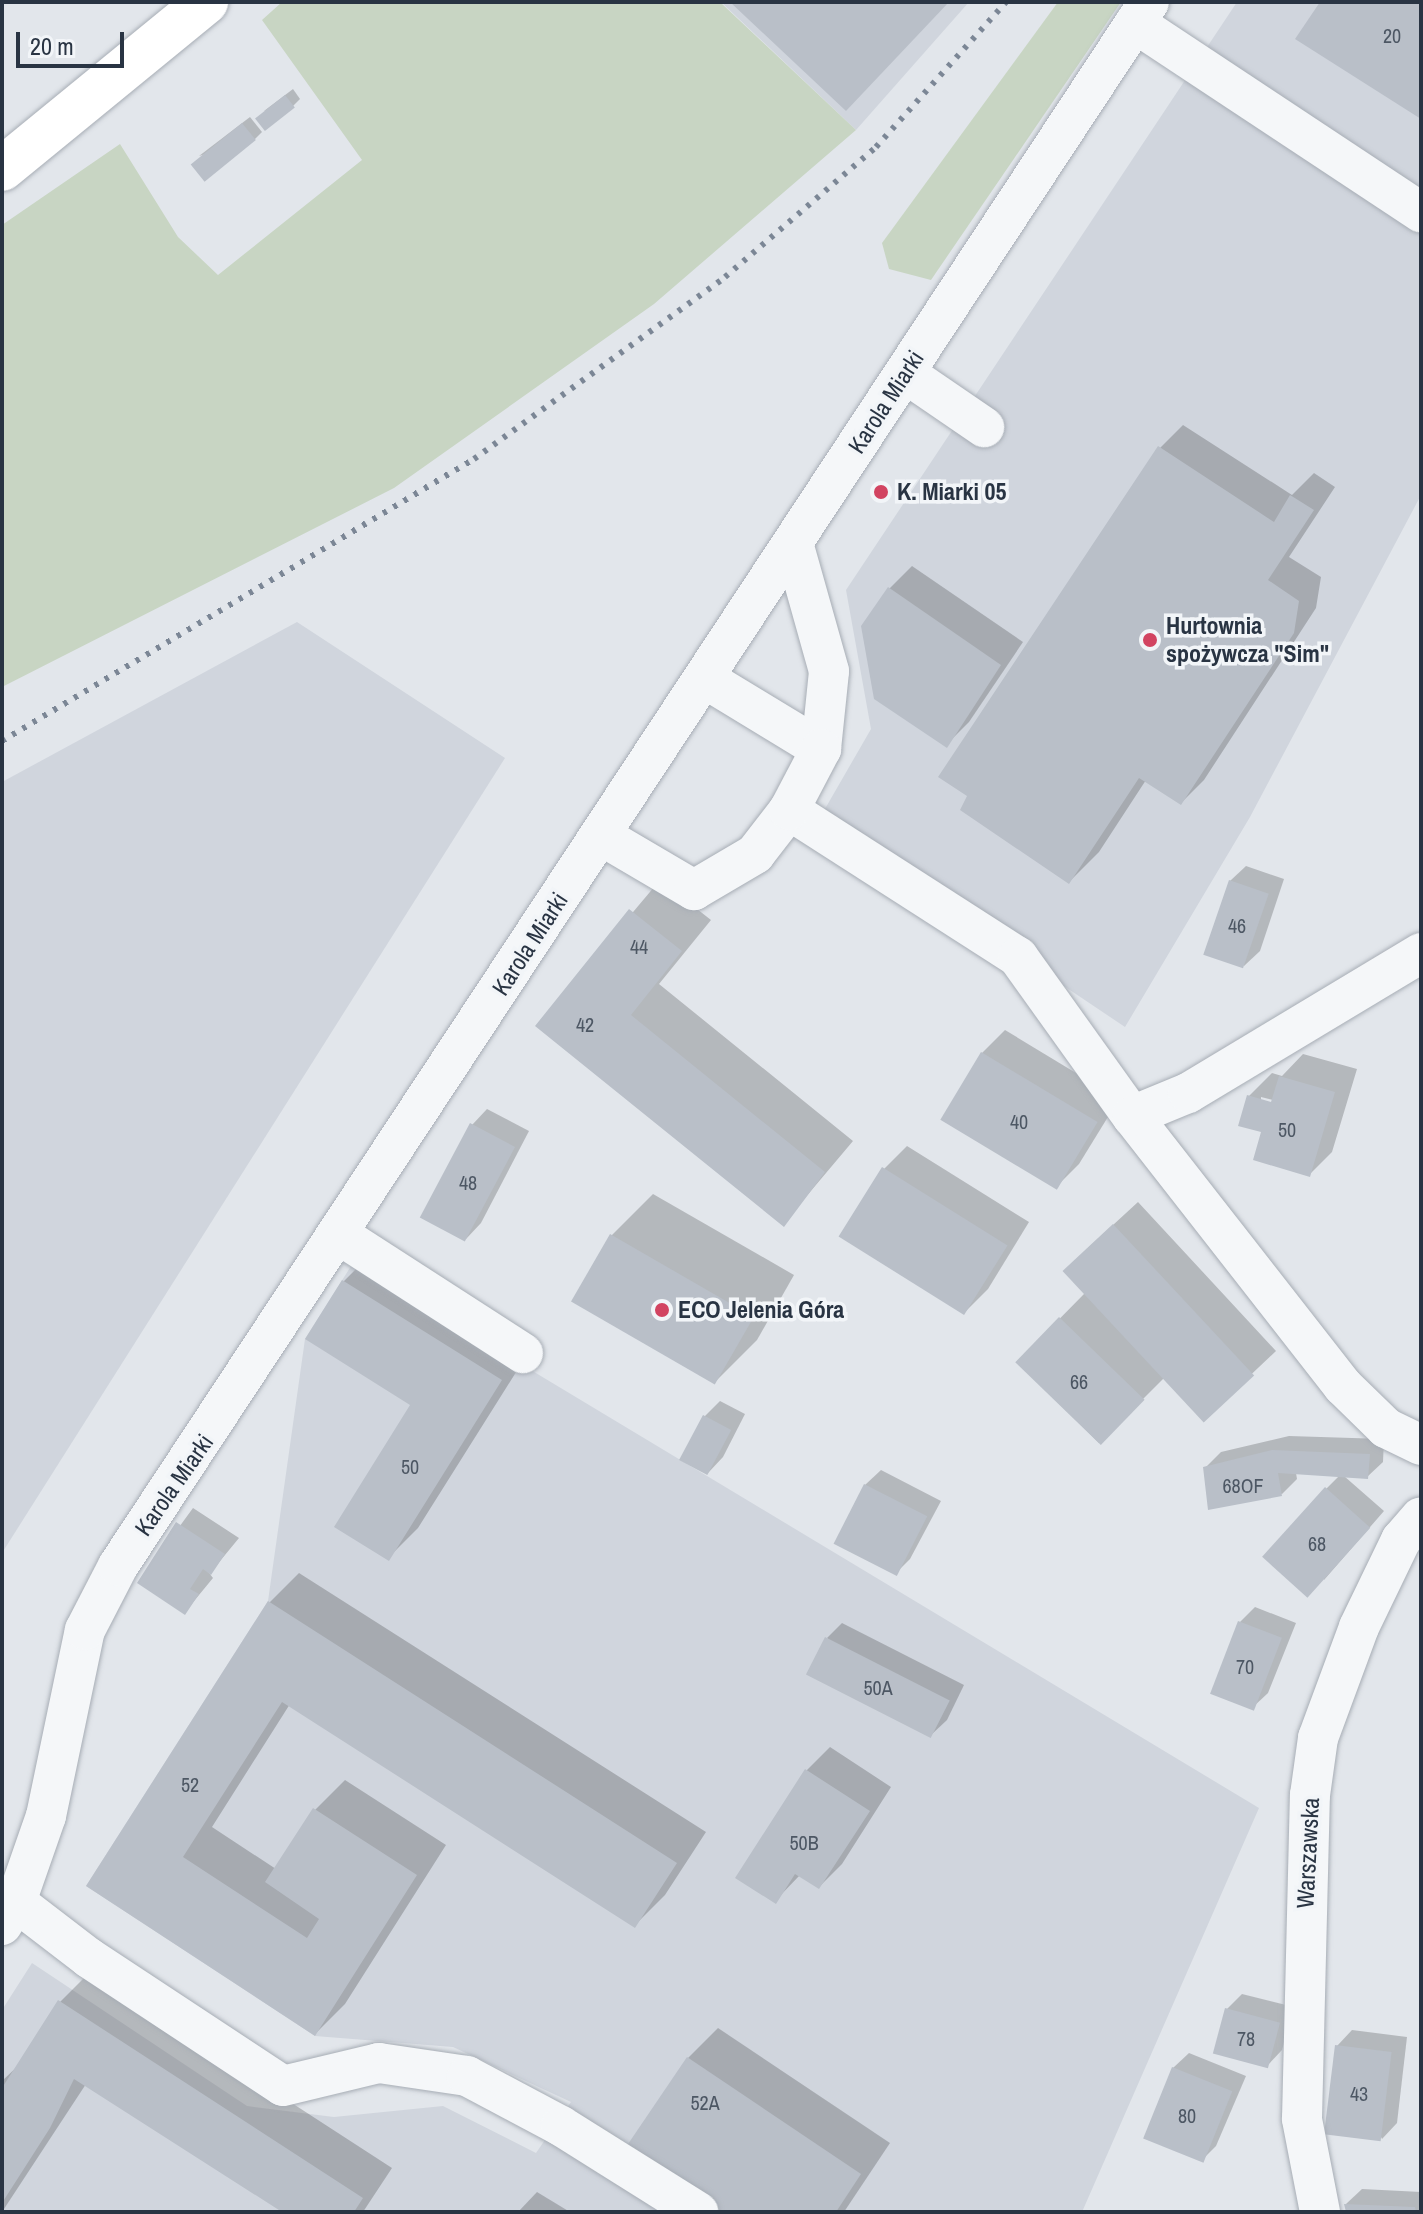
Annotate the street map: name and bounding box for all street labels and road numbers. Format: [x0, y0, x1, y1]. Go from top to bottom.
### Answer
street label: Karola Miarki [842, 345, 930, 459]
street label: Karola Miarki [486, 887, 574, 1001]
street label: Karola Miarki [129, 1429, 219, 1541]
street label: Warszawska [1291, 1797, 1325, 1909]

